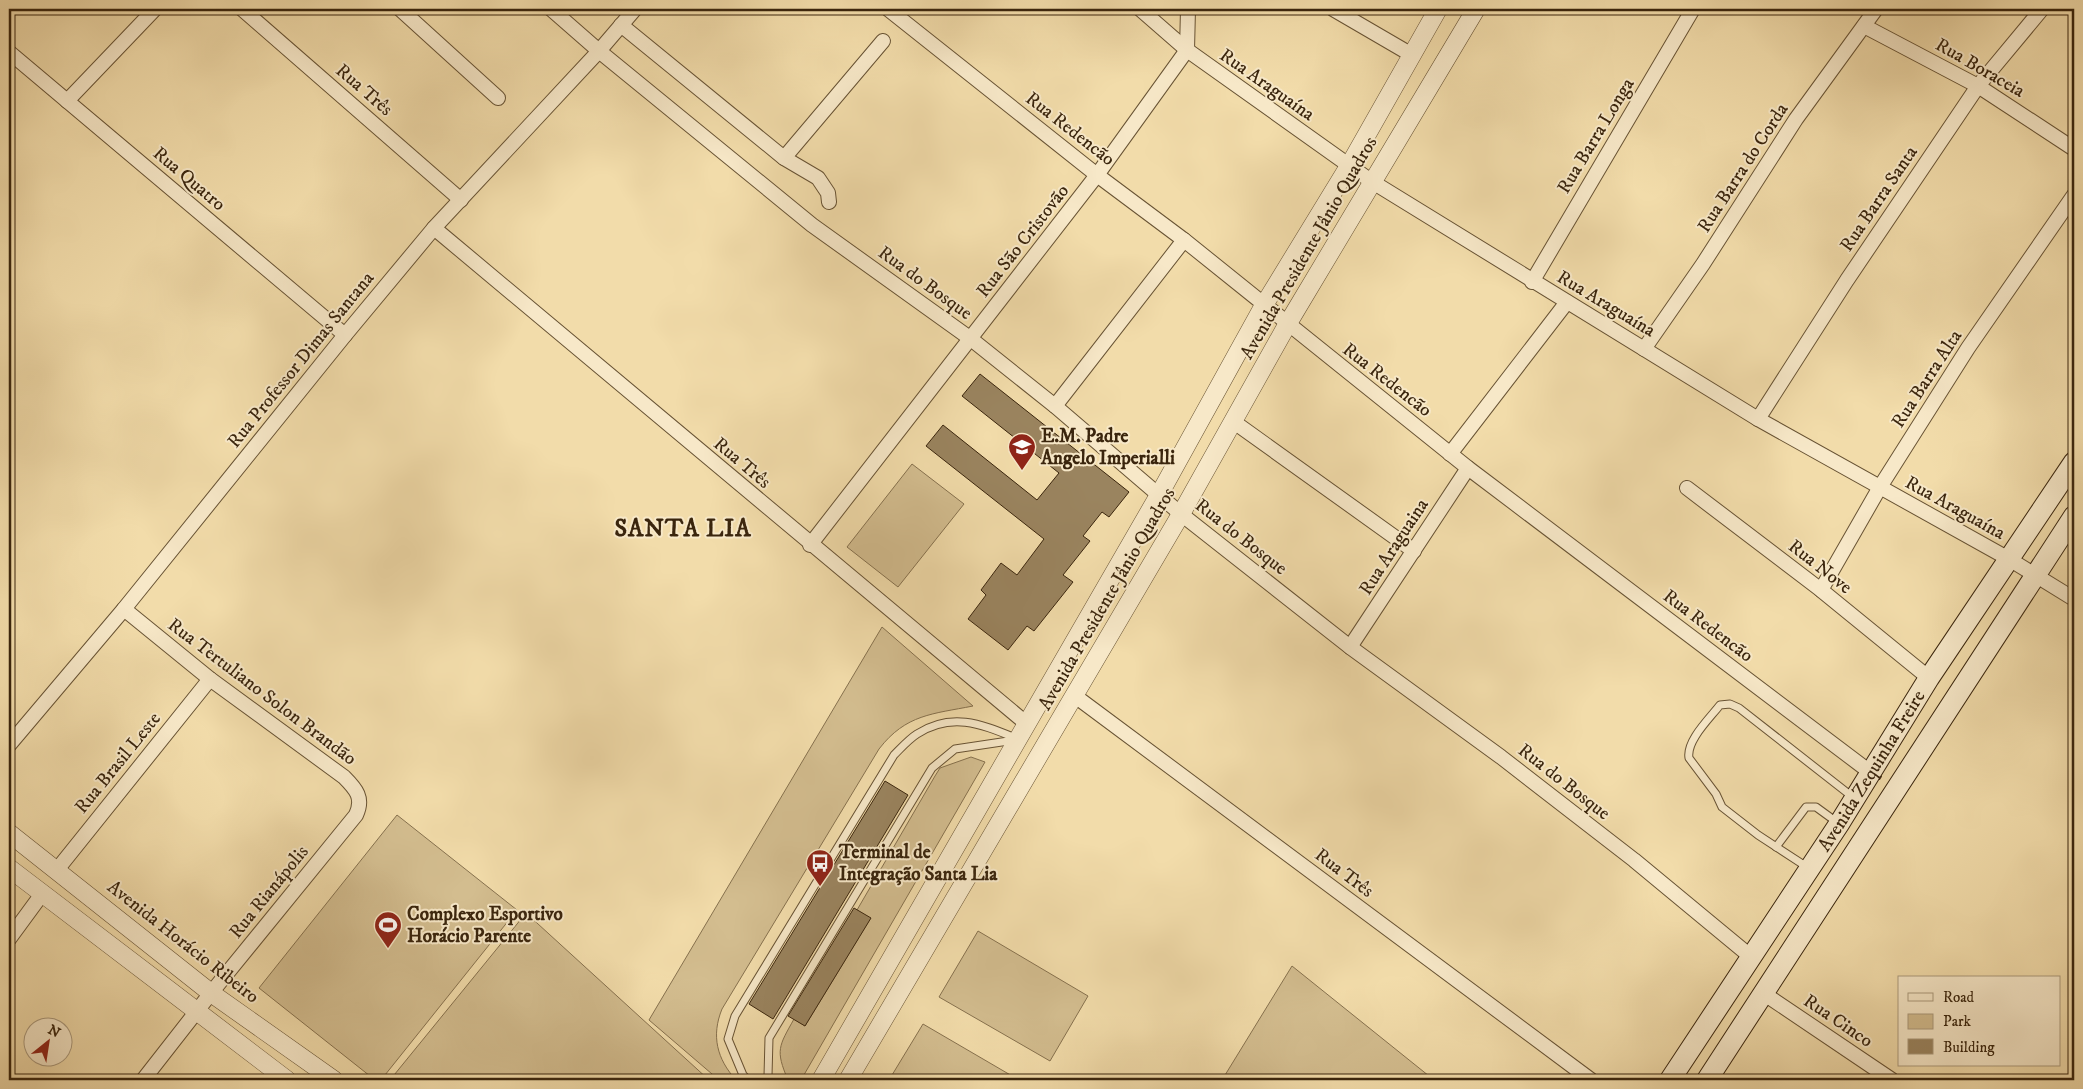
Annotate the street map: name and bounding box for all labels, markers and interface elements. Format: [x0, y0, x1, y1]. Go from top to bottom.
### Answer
street label: Rua Boraceia [1931, 33, 2029, 103]
street label: Rua Araguaína [1215, 44, 1319, 126]
street label: Rua Três [331, 59, 397, 121]
street label: Rua Barra Longa [1553, 74, 1639, 198]
street label: Rua Redencão [1021, 87, 1119, 171]
street label: Rua Barra do Corda [1693, 99, 1793, 237]
street label: Avenida Presidente Jânio Quadros [1236, 132, 1382, 364]
street label: Rua Quatro [148, 142, 230, 216]
street label: Rua Barra Santa [1835, 142, 1923, 256]
street label: Rua São Cristovão [972, 180, 1074, 302]
street label: Rua do Bosque [873, 241, 977, 326]
street label: Rua Araguaína [1553, 266, 1659, 342]
street label: Rua Professor Dimas Santana [223, 267, 379, 453]
street label: Rua Barra Alta [1887, 326, 1967, 432]
street label: Rua Redencão [1338, 338, 1436, 422]
place label: E.M. Padre Angelo Imperialli [1040, 425, 1175, 470]
street label: Rua Três [709, 432, 775, 494]
school or university icon: E.M. Padre Angelo Imperialli [1007, 432, 1037, 471]
street label: Rua Araguaína [1901, 471, 2009, 545]
street label: Avenida Presidente Jânio Quadros [1034, 483, 1180, 715]
street label: Rua do Bosque [1190, 494, 1292, 581]
street label: Rua Araguaina [1354, 494, 1434, 600]
district label: SANTA LIA [615, 514, 752, 544]
street label: Rua Nove [1784, 535, 1857, 599]
street label: Rua Redencão [1658, 585, 1758, 667]
street label: Rua Tertuliano Solon Brandão [163, 614, 361, 770]
street label: Avenida Zequinha Freire [1813, 686, 1930, 856]
street label: Rua Brasil Leste [70, 708, 166, 818]
street label: Rua do Bosque [1513, 739, 1615, 826]
street label: Rua Rianápolis [224, 841, 314, 943]
place label: Terminal de Integração Santa Lia [838, 841, 998, 886]
street label: Rua Três [1310, 843, 1378, 903]
bus stop icon: Terminal de Integração Santa Lia [805, 848, 835, 887]
street label: Avenida Horácio Ribeiro [103, 876, 263, 1008]
place label: Complexo Esportivo Horácio Parente [407, 903, 563, 948]
sports icon: Complexo Esportivo Horácio Parente [373, 910, 403, 949]
legend [1898, 976, 2060, 1066]
text: Road [1943, 988, 1975, 1007]
street label: Rua Cinco [1799, 989, 1877, 1053]
text: Park [1943, 1012, 1972, 1031]
north arrow [22, 1016, 72, 1066]
text: N [45, 1021, 64, 1043]
text: Building [1943, 1038, 1995, 1057]

